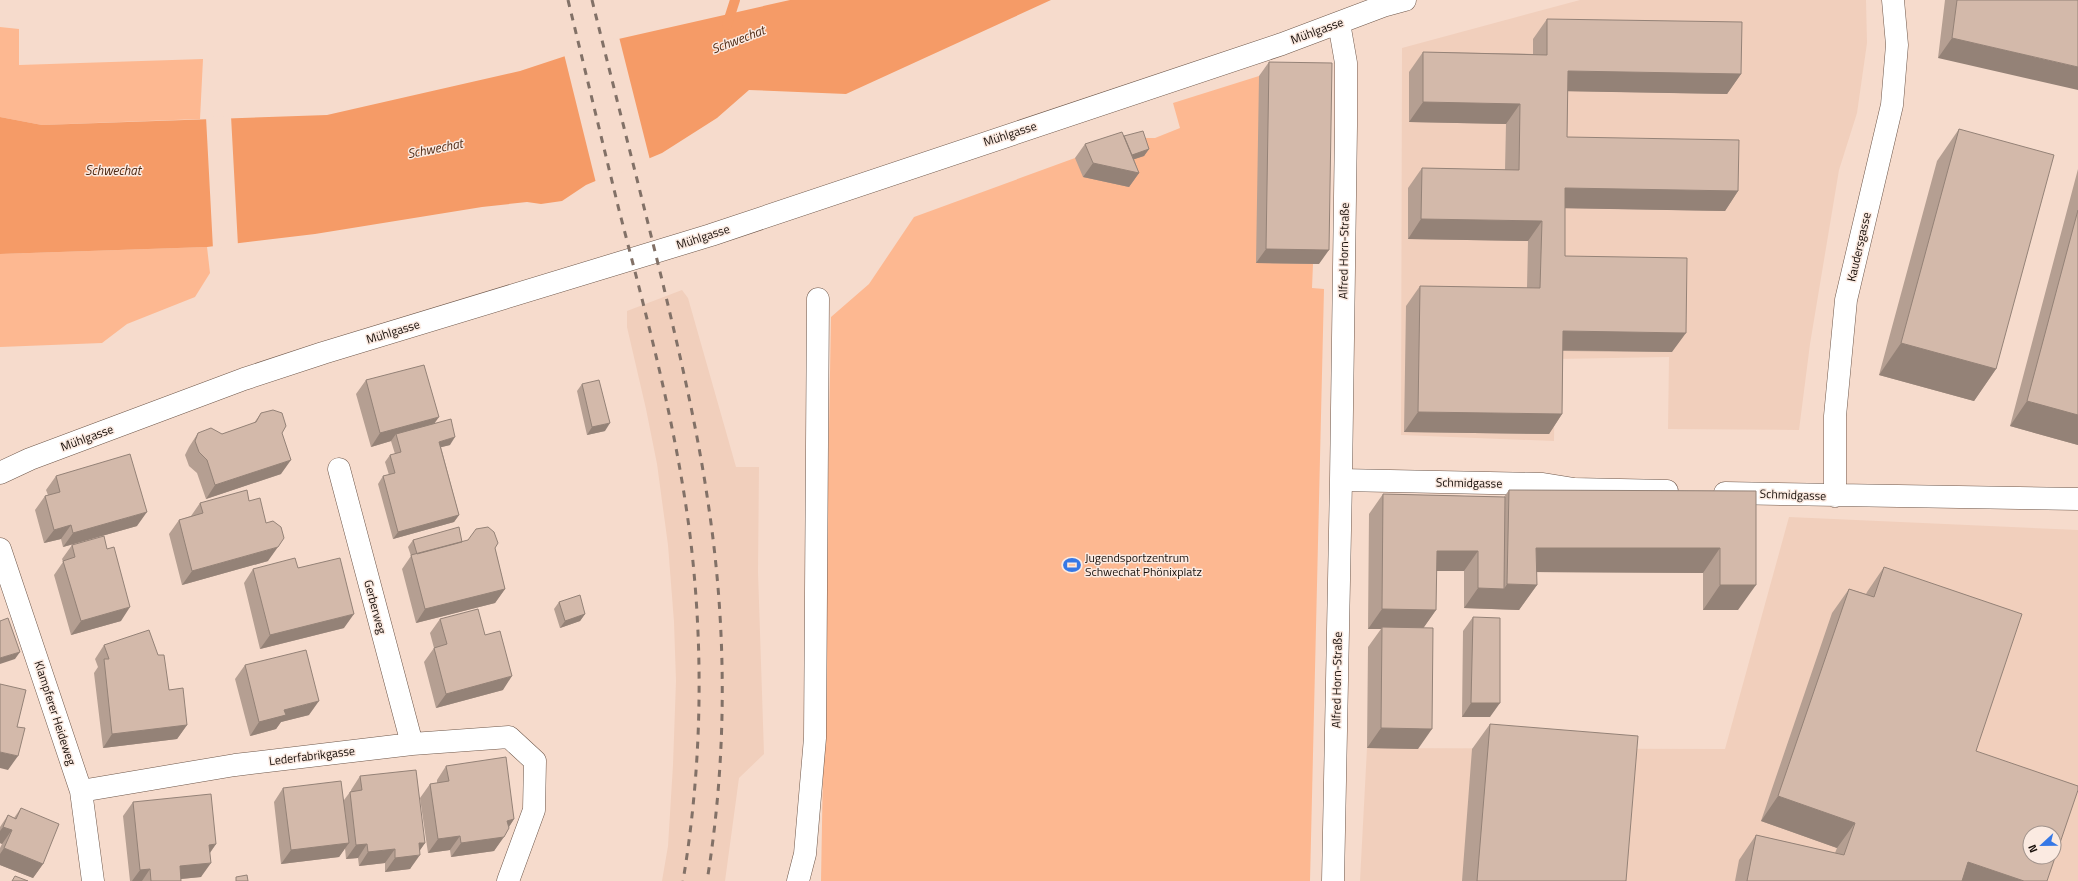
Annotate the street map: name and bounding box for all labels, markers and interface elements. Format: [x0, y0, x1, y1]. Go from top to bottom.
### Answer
street label: Mühlgasse [1288, 12, 1346, 49]
water label: Schwechat [708, 19, 769, 58]
street label: Mühlgasse [981, 116, 1039, 151]
water label: Schwechat [406, 132, 466, 163]
water label: Schwechat [85, 160, 143, 180]
street label: Alfred Horn-Straße [1333, 203, 1354, 299]
street label: Kaudersgasse [1841, 210, 1876, 283]
street label: Mühlgasse [674, 219, 732, 254]
street label: Mühlgasse [364, 314, 422, 349]
street label: Mühlgasse [58, 419, 116, 456]
street label: Schmidgasse [1436, 472, 1502, 493]
street label: Schmidgasse [1759, 484, 1827, 505]
place label: Jugendsportzentrum Schwechat Phönixplatz [1085, 548, 1202, 581]
sports icon: Jugendsportzentrum Schwechat Phönixplatz [1062, 555, 1082, 575]
street label: Gerberweg [359, 578, 392, 636]
street label: Alfred Horn-Straße [1326, 632, 1347, 728]
street label: Klampferer Heideweg [30, 658, 81, 768]
street label: Lederfabrikgasse [268, 741, 356, 770]
north arrow [2022, 825, 2062, 865]
text: N [2024, 842, 2042, 855]

